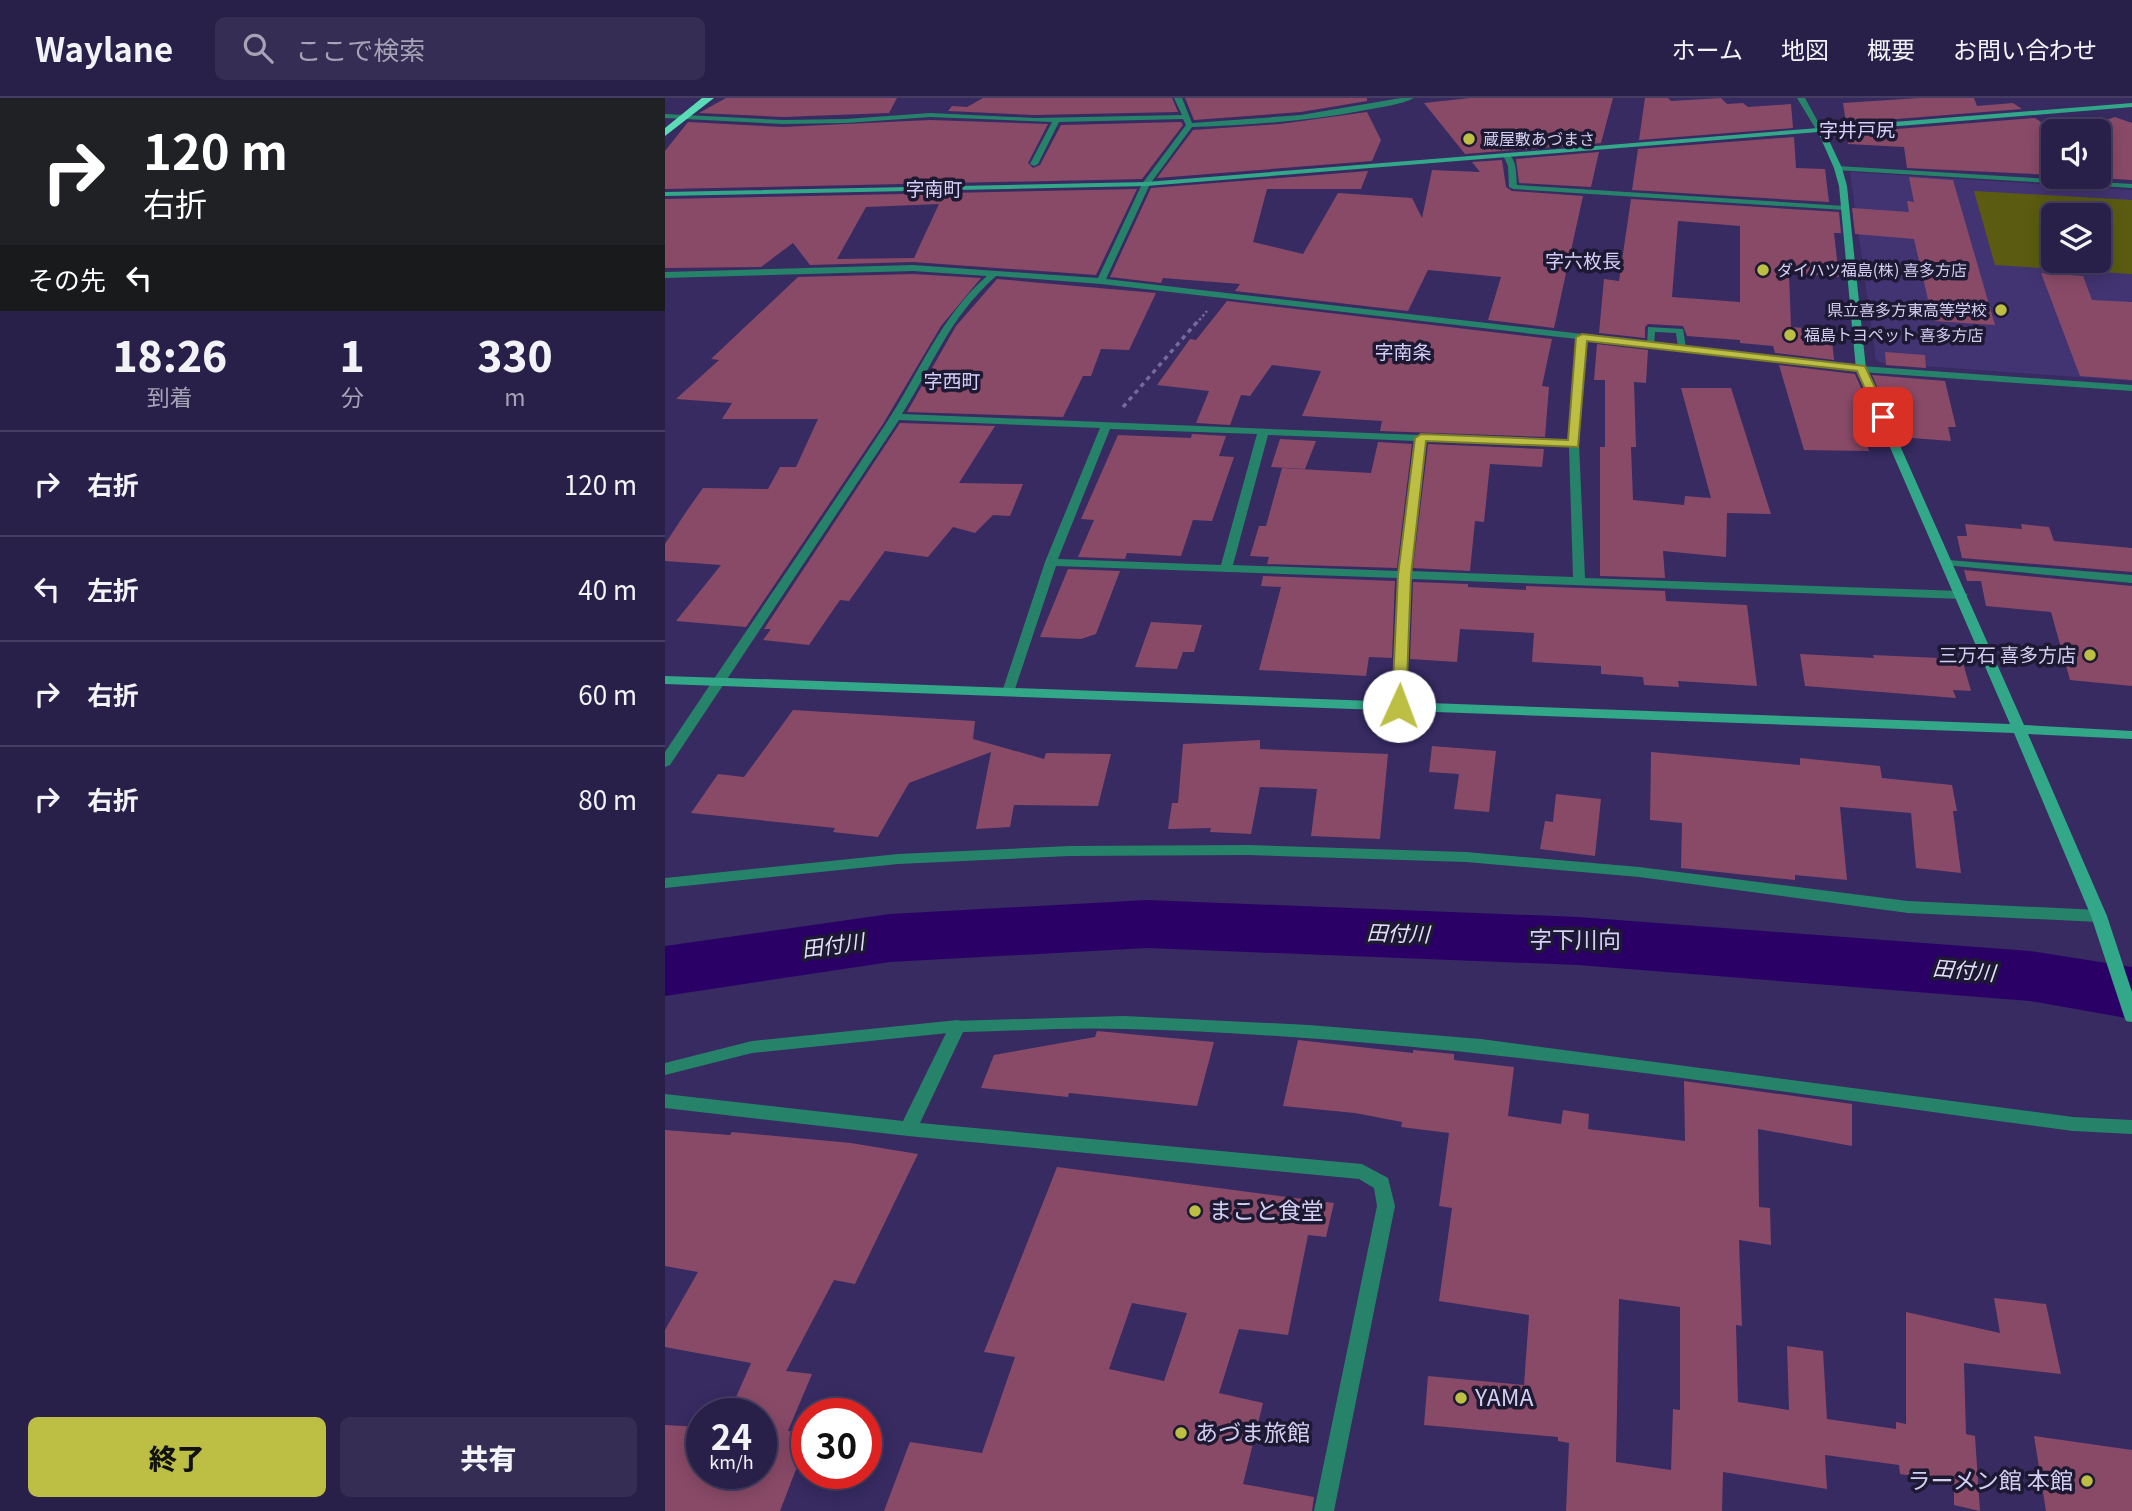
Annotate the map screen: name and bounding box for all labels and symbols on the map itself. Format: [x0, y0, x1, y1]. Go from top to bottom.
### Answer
district label: 字井戸尻 [1819, 115, 1895, 142]
place label: 蔵屋敷あづまさ [1483, 126, 1595, 150]
marker: 蔵屋敷あづまさ [1461, 131, 1477, 147]
district label: 字南町 [905, 174, 963, 201]
district label: 字六枚長 [1545, 246, 1621, 273]
place label: ダイハツ福島(株) 喜多方店 [1777, 257, 1967, 281]
marker: ダイハツ福島(株) 喜多方店 [1755, 262, 1771, 278]
place label: 県立喜多方東高等学校 [1827, 297, 1987, 321]
marker: 県立喜多方東高等学校 [1993, 302, 2009, 318]
place label: 福島トヨペット 喜多方店 [1804, 322, 1984, 346]
marker: 福島トヨペット 喜多方店 [1782, 327, 1798, 343]
district label: 字南条 [1374, 337, 1432, 364]
district label: 字西町 [923, 366, 981, 393]
pin [1853, 387, 1913, 447]
place label: 三万石 喜多方店 [1939, 640, 2076, 667]
marker: 三万石 喜多方店 [2082, 647, 2098, 663]
position arrow [1362, 669, 1436, 743]
water label: 田付川 [1366, 916, 1432, 948]
district label: 字下川向 [1529, 921, 1621, 955]
water label: 田付川 [799, 925, 868, 963]
water label: 田付川 [1931, 951, 1999, 987]
place label: まこと食堂 [1209, 1192, 1324, 1226]
marker: まこと食堂 [1187, 1203, 1203, 1219]
place label: YAMA [1474, 1379, 1533, 1413]
marker: YAMA [1453, 1390, 1469, 1406]
speed limit sign: 30 [791, 1398, 882, 1489]
place label: あづま旅館 [1195, 1414, 1310, 1448]
marker: あづま旅館 [1173, 1425, 1189, 1441]
place label: ラーメン館 本館 [1908, 1462, 2073, 1496]
marker: ラーメン館 本館 [2079, 1473, 2095, 1489]

